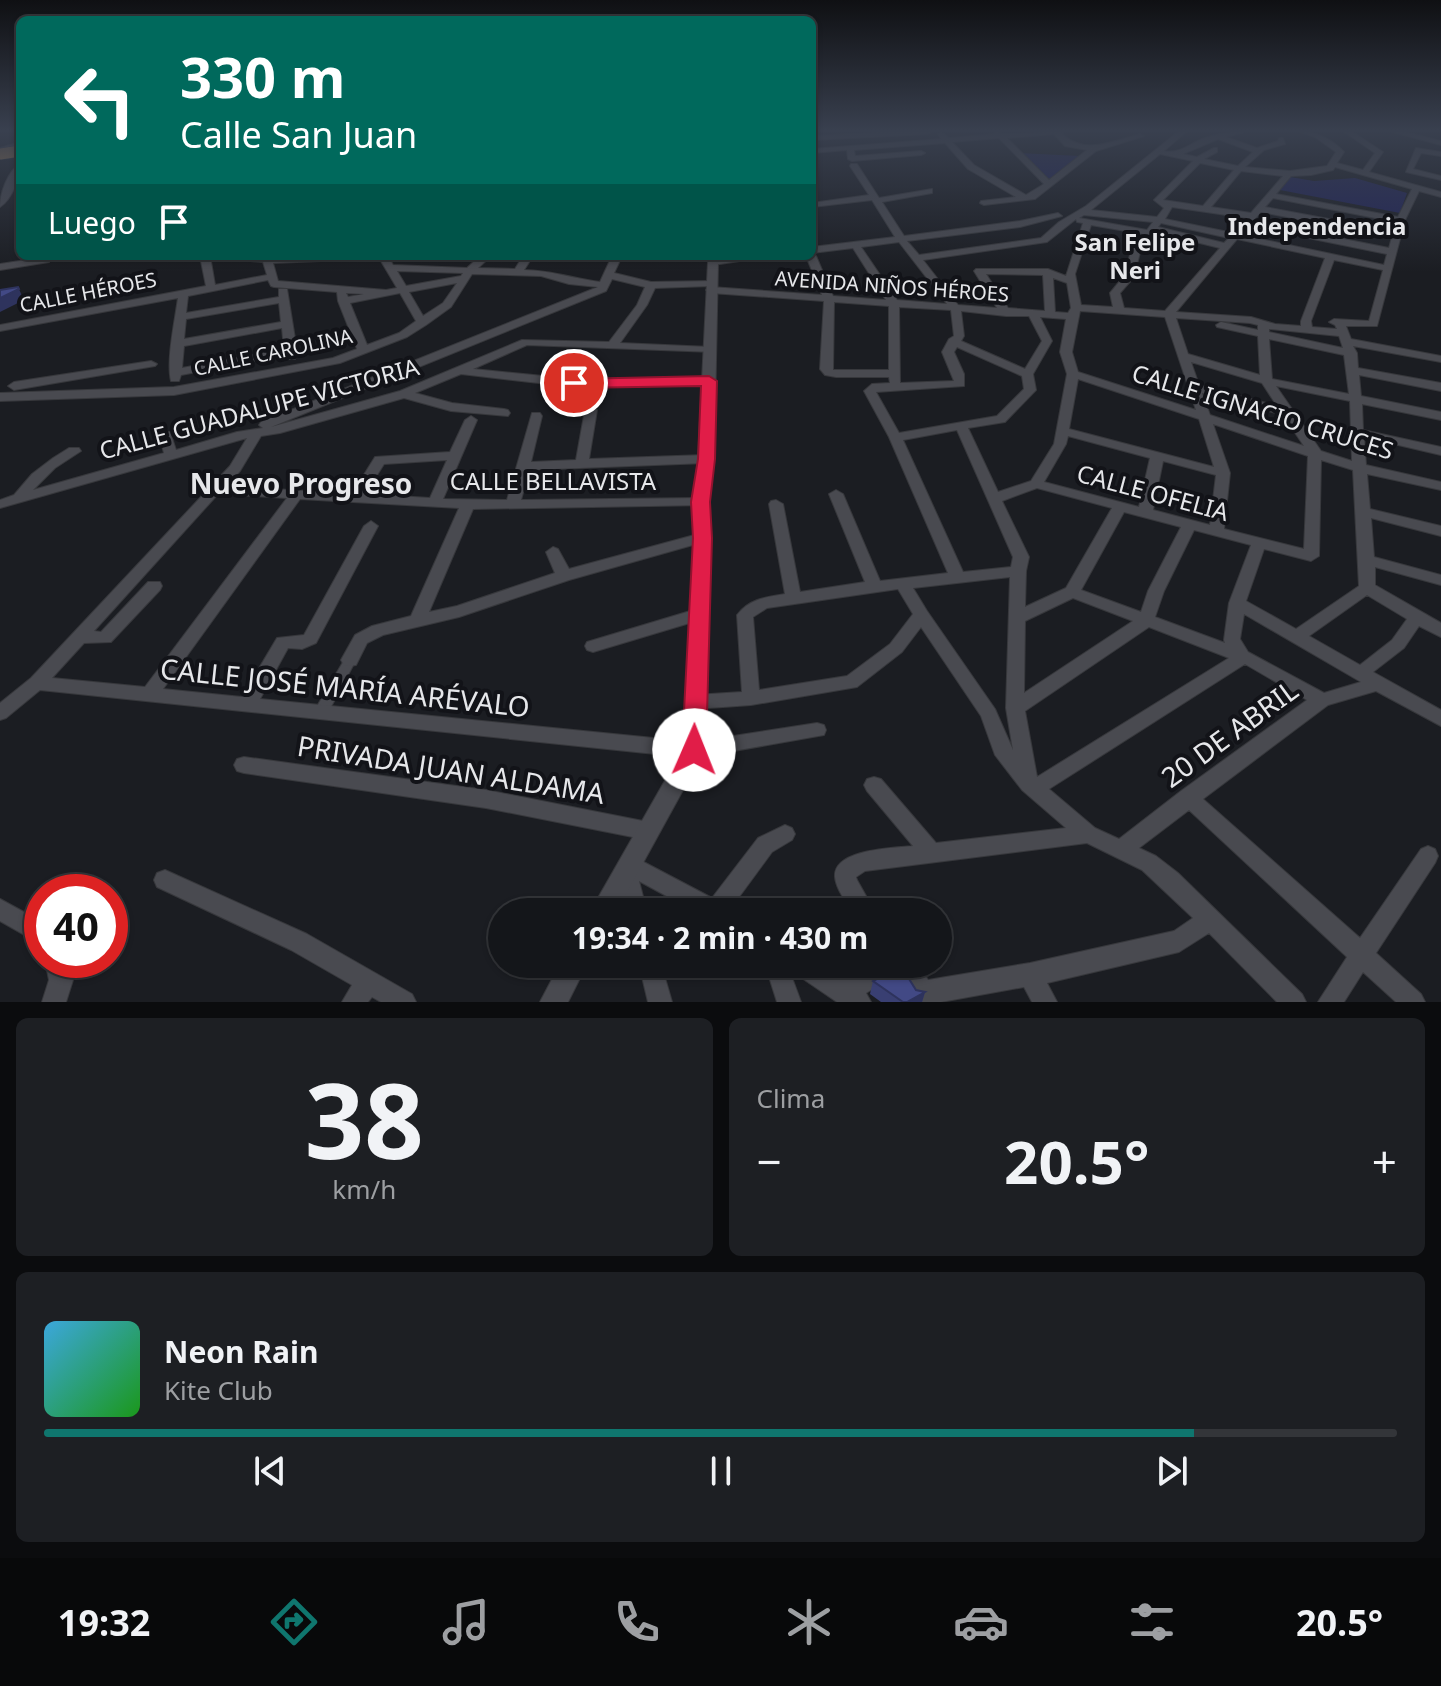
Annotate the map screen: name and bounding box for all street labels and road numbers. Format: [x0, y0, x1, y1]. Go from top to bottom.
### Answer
street label: AVENIDA NIÑOS HÉROES [774, 264, 1010, 308]
street label: CALLE HÉROES [17, 266, 159, 318]
street label: CALLE CAROLINA [191, 322, 355, 382]
street label: CALLE GUADALUPE VICTORIA [96, 349, 423, 467]
street label: CALLE IGNACIO CRUCES [1128, 356, 1398, 466]
street label: CALLE OFELIA [1073, 456, 1233, 528]
street label: CALLE BELLAVISTA [450, 464, 657, 497]
street label: CALLE JOSÉ MARÍA ARÉVALO [158, 649, 532, 725]
street label: 20 DE ABRIL [1153, 671, 1305, 795]
street label: PRIVADA JUAN ALDAMA [295, 726, 607, 812]

